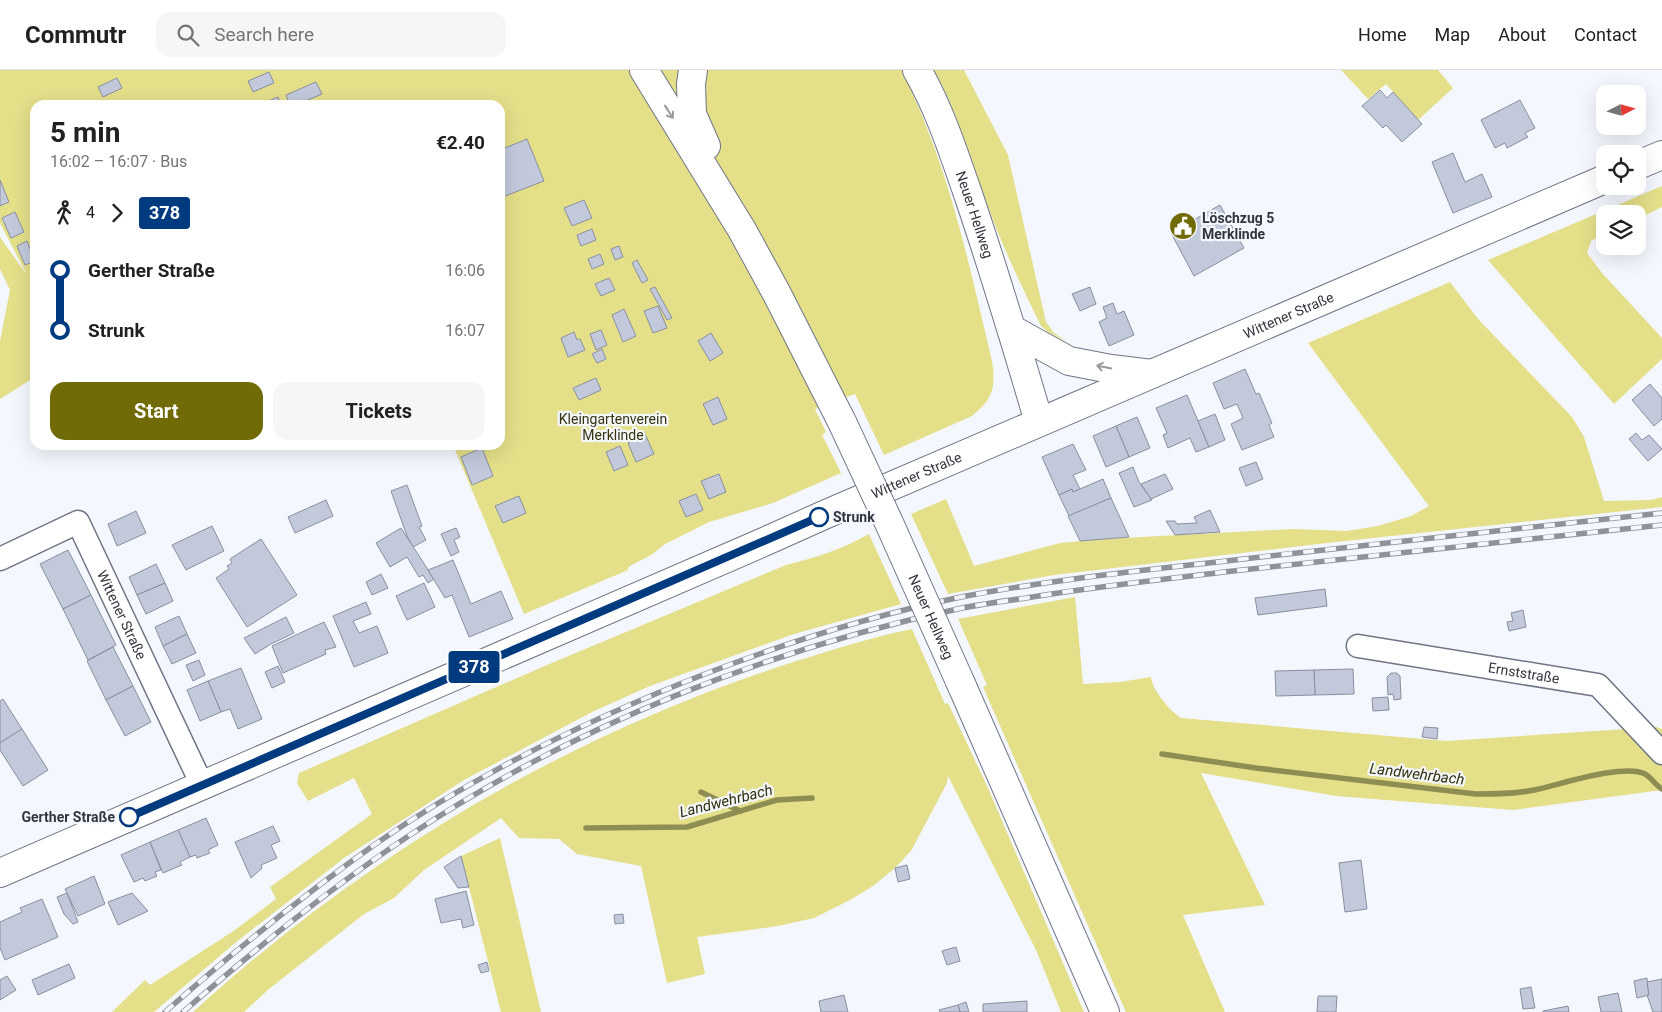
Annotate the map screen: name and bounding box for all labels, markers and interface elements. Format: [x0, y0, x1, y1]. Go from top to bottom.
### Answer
search box [156, 12, 506, 57]
text: Commutr [25, 21, 126, 49]
icon: search [174, 21, 202, 49]
text: Search here [214, 23, 314, 46]
text: Home [1358, 24, 1407, 45]
text: Map [1435, 24, 1470, 45]
text: About [1498, 24, 1546, 45]
text: Contact [1574, 24, 1637, 45]
north arrow [1596, 85, 1646, 135]
map controls [1596, 85, 1646, 255]
one-way arrow [665, 104, 675, 118]
text: 5 min [50, 116, 120, 149]
text: €2.40 [436, 131, 485, 154]
button: locate [1596, 145, 1646, 195]
text: 16:02 – 16:07 · Bus [50, 152, 187, 171]
street label: Neuer Hellweg [953, 169, 997, 260]
icon: walk [50, 199, 78, 227]
icon: forward [103, 199, 131, 227]
text: 378 [149, 202, 180, 223]
text: 4 [86, 203, 95, 222]
button: layers [1596, 205, 1646, 255]
place label: Löschzug 5 Merklinde [1202, 210, 1274, 242]
public building icon: Löschzug 5 Merklinde [1168, 211, 1198, 241]
text: Gerther Straße [88, 259, 215, 282]
text: 16:06 [445, 261, 485, 280]
street label: Wittener Straße [1241, 289, 1336, 342]
text: Strunk [88, 319, 145, 342]
text: 16:07 [445, 321, 485, 340]
one-way arrow [1096, 362, 1112, 372]
button: Start [50, 382, 263, 440]
button: Tickets [273, 382, 485, 440]
park label: Kleingartenverein Merklinde [559, 411, 667, 443]
street label: Wittener Straße [869, 449, 964, 502]
marker: Strunk [809, 507, 829, 527]
place label: Strunk [833, 509, 875, 525]
street label: Wittener Straße [94, 568, 150, 662]
street label: Neuer Hellweg [905, 572, 957, 662]
line badge: 378 [445, 651, 503, 683]
text: 378 [459, 656, 489, 677]
street label: Ernststraße [1487, 659, 1561, 687]
water label: Landwehrbach [1369, 759, 1465, 789]
water label: Landwehrbach [678, 781, 774, 821]
marker: Gerther Straße [119, 807, 139, 827]
place label: Gerther Straße [22, 809, 115, 825]

